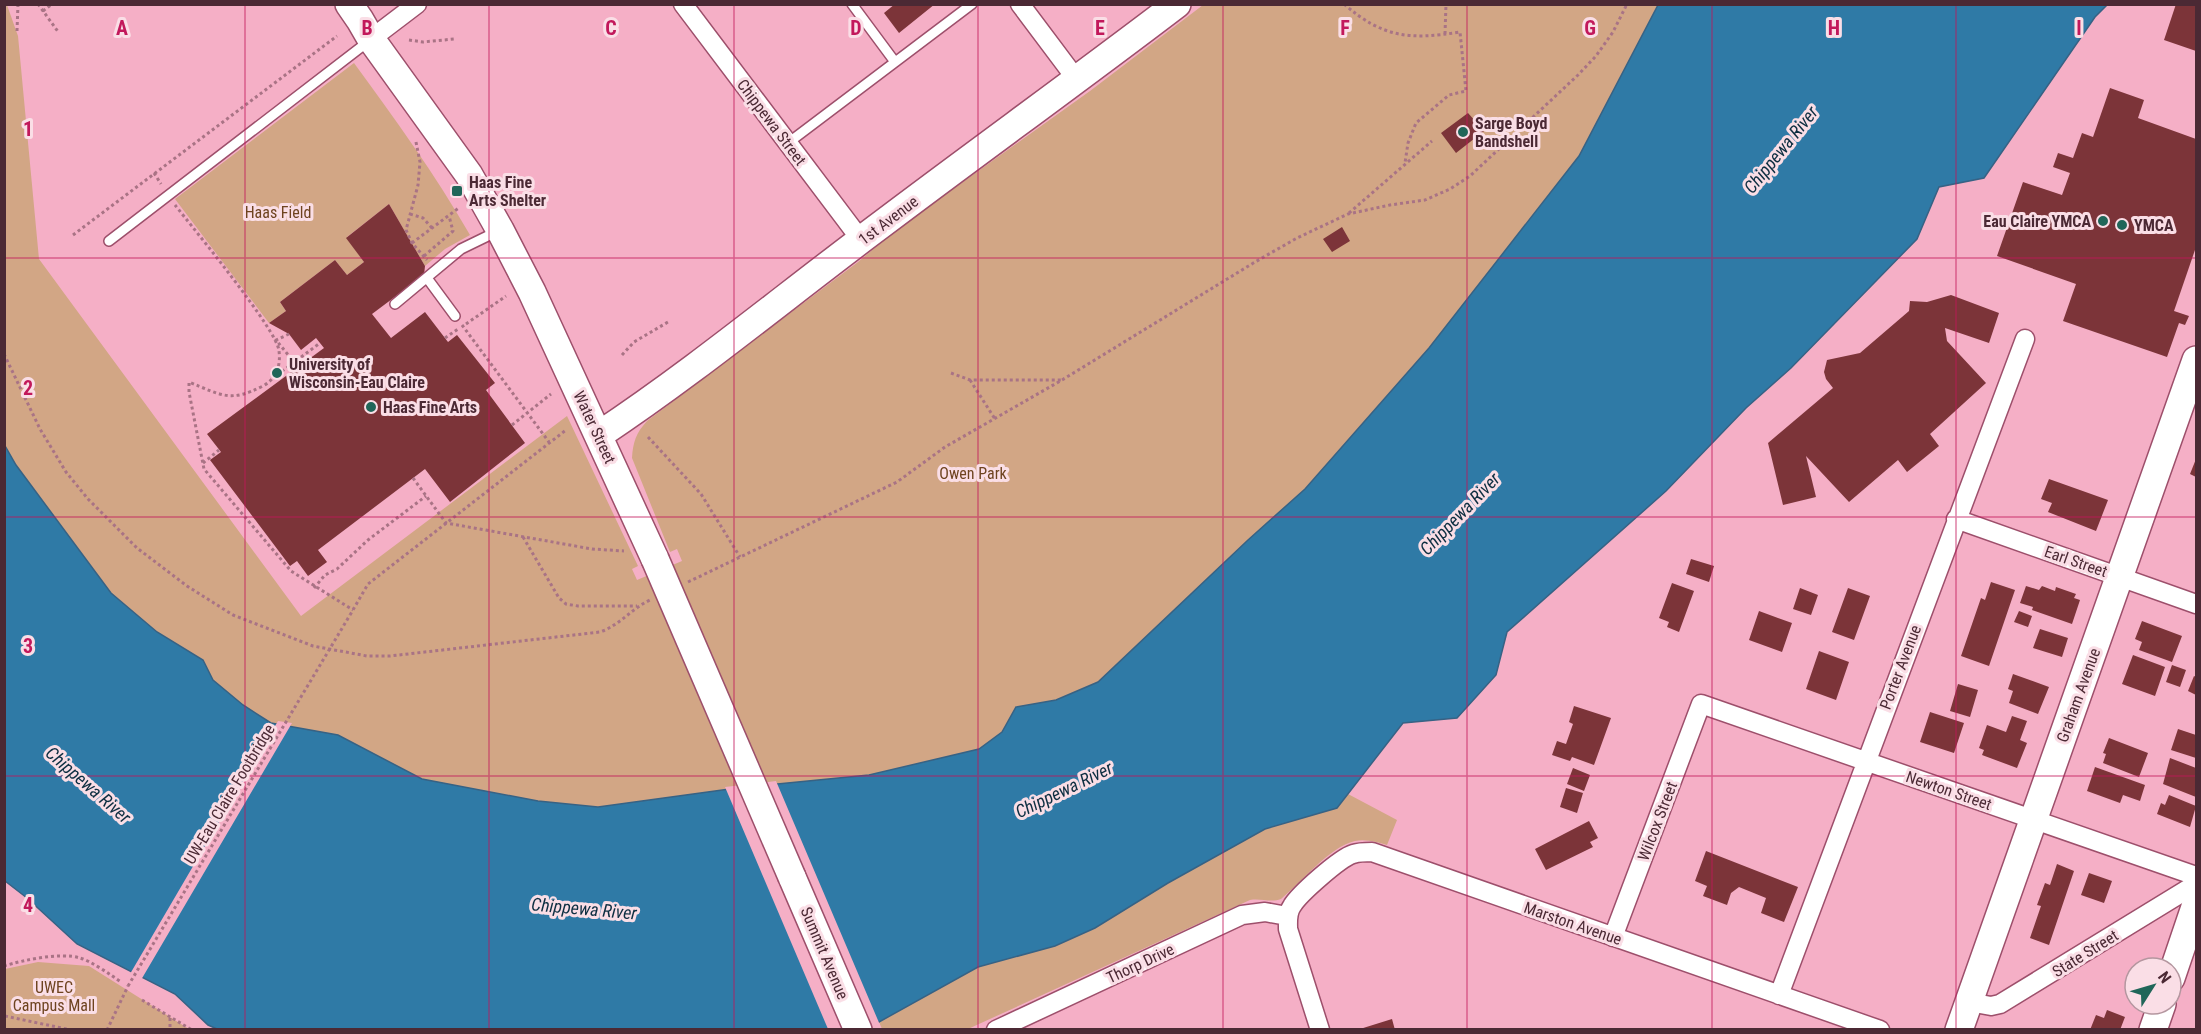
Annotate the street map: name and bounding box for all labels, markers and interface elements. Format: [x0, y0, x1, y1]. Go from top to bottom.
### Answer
text: A [116, 16, 128, 40]
text: B [361, 16, 373, 40]
text: C [605, 16, 617, 40]
text: D [850, 16, 862, 40]
text: E [1095, 16, 1105, 40]
text: F [1340, 16, 1350, 40]
text: G [1584, 16, 1596, 40]
text: H [1828, 16, 1840, 40]
text: I [2076, 16, 2082, 40]
street label: Chippewa Street [733, 75, 810, 169]
water label: Chippewa River [1739, 101, 1822, 197]
place label: Sarge Boyd Bandshell [1475, 114, 1548, 151]
text: 1 [23, 117, 33, 141]
marker: Sarge Boyd Bandshell [1456, 125, 1470, 139]
place label: Haas Fine Arts Shelter [469, 173, 546, 210]
marker: Haas Fine Arts Shelter [450, 184, 464, 198]
street label: 1st Avenue [855, 192, 922, 249]
park label: Haas Field [245, 203, 311, 222]
place label: Eau Claire YMCA [1983, 212, 2091, 231]
marker: Eau Claire YMCA [2096, 214, 2110, 228]
place label: YMCA [2134, 216, 2174, 235]
marker: YMCA [2115, 218, 2129, 232]
place label: University of Wisconsin-Eau Claire [289, 355, 425, 392]
marker: University of Wisconsin-Eau Claire [270, 366, 284, 380]
text: 2 [23, 376, 33, 400]
street label: Water Street [569, 388, 620, 467]
place label: Haas Fine Arts [383, 398, 477, 417]
marker: Haas Fine Arts [364, 400, 378, 414]
park label: Owen Park [939, 464, 1008, 483]
water label: Chippewa River [1415, 468, 1504, 559]
street label: Earl Street [2042, 542, 2110, 581]
street label: Porter Avenue [1876, 622, 1925, 712]
text: 3 [23, 634, 33, 658]
street label: Graham Avenue [2053, 645, 2104, 745]
street label: UW-Eau Claire Footbridge [180, 721, 279, 868]
water label: Chippewa River [42, 742, 136, 828]
water label: Chippewa River [1012, 757, 1116, 822]
street label: Newton Street [1904, 767, 1994, 814]
street label: Wilcox Street [1634, 779, 1681, 863]
text: 4 [23, 893, 33, 917]
water label: Chippewa River [530, 893, 638, 924]
street label: Marston Avenue [1522, 898, 1624, 949]
street label: Summit Avenue [797, 904, 852, 1002]
street label: State Street [2049, 926, 2122, 981]
street label: Thorp Drive [1103, 940, 1177, 987]
north arrow [2123, 956, 2183, 1016]
text: N [2154, 968, 2175, 987]
park label: UWEC Campus Mall [13, 978, 95, 1015]

